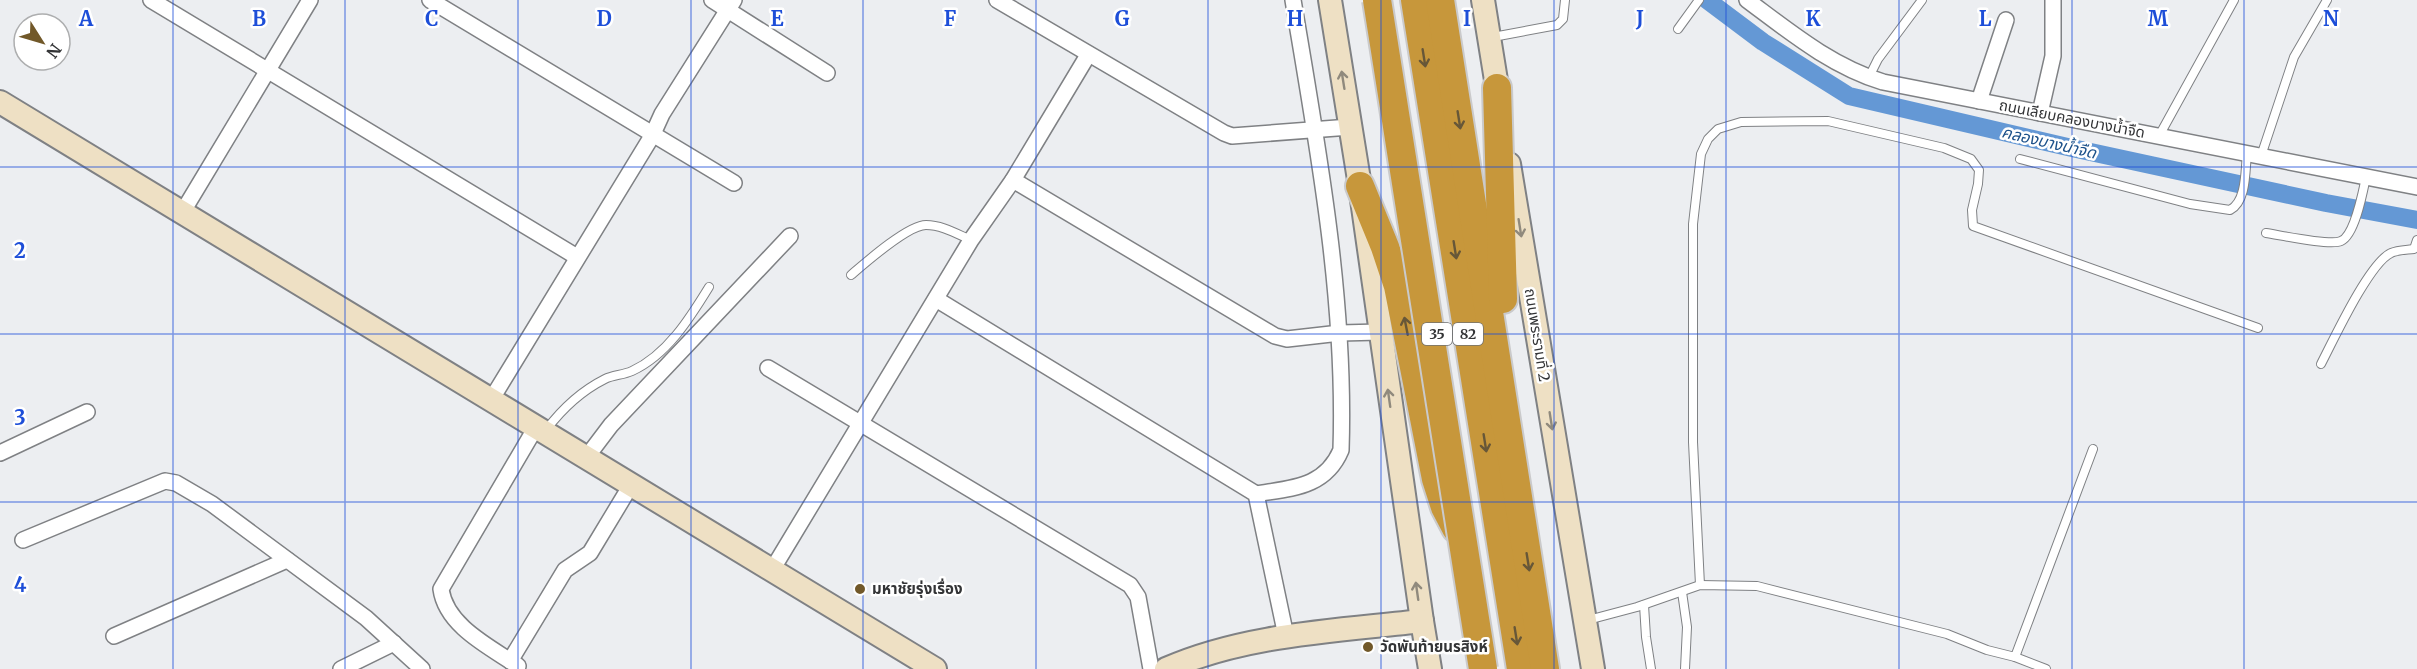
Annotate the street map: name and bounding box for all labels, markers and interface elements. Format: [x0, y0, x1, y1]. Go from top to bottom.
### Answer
text: A [78, 6, 94, 31]
text: B [252, 6, 266, 31]
text: C [425, 6, 439, 31]
text: D [596, 6, 612, 31]
text: E [770, 6, 784, 31]
text: F [944, 6, 957, 31]
text: G [1115, 6, 1130, 31]
text: H [1287, 6, 1303, 31]
text: I [1463, 6, 1471, 31]
text: J [1635, 6, 1644, 31]
text: K [1806, 6, 1821, 31]
text: L [1979, 6, 1992, 31]
text: M [2148, 6, 2169, 31]
text: N [2323, 6, 2339, 31]
north arrow [12, 12, 72, 72]
text: N [42, 40, 66, 62]
one-way arrow [1419, 47, 1430, 67]
one-way arrow [1337, 71, 1348, 90]
street label: ถนนเลียบคลองบางน้ำจืด [1997, 96, 2147, 142]
one-way arrow [1453, 110, 1464, 129]
water label: คลองบางน้ำจืด [2000, 122, 2098, 162]
one-way arrow [1515, 218, 1526, 238]
text: 2 [14, 238, 26, 263]
one-way arrow [1450, 240, 1461, 260]
street label: ถนนพระรามที่ 2 [1521, 287, 1555, 383]
one-way arrow [1400, 316, 1411, 336]
road number: 35 [1422, 323, 1452, 345]
road number: 82 [1453, 323, 1483, 345]
one-way arrow [1384, 388, 1395, 408]
text: 3 [14, 405, 26, 430]
one-way arrow [1546, 411, 1557, 430]
one-way arrow [1480, 433, 1491, 452]
one-way arrow [1523, 551, 1534, 571]
text: 4 [14, 572, 27, 597]
place label: มหาชัยรุ่งเรื่อง [872, 578, 962, 598]
one-way arrow [1412, 581, 1423, 601]
marker: มหาชัยรุ่งเรื่อง [853, 582, 867, 596]
one-way arrow [1511, 625, 1522, 645]
place label: วัดพันท้ายนรสิงห์ [1380, 637, 1488, 656]
marker: วัดพันท้ายนรสิงห์ [1361, 640, 1375, 654]

